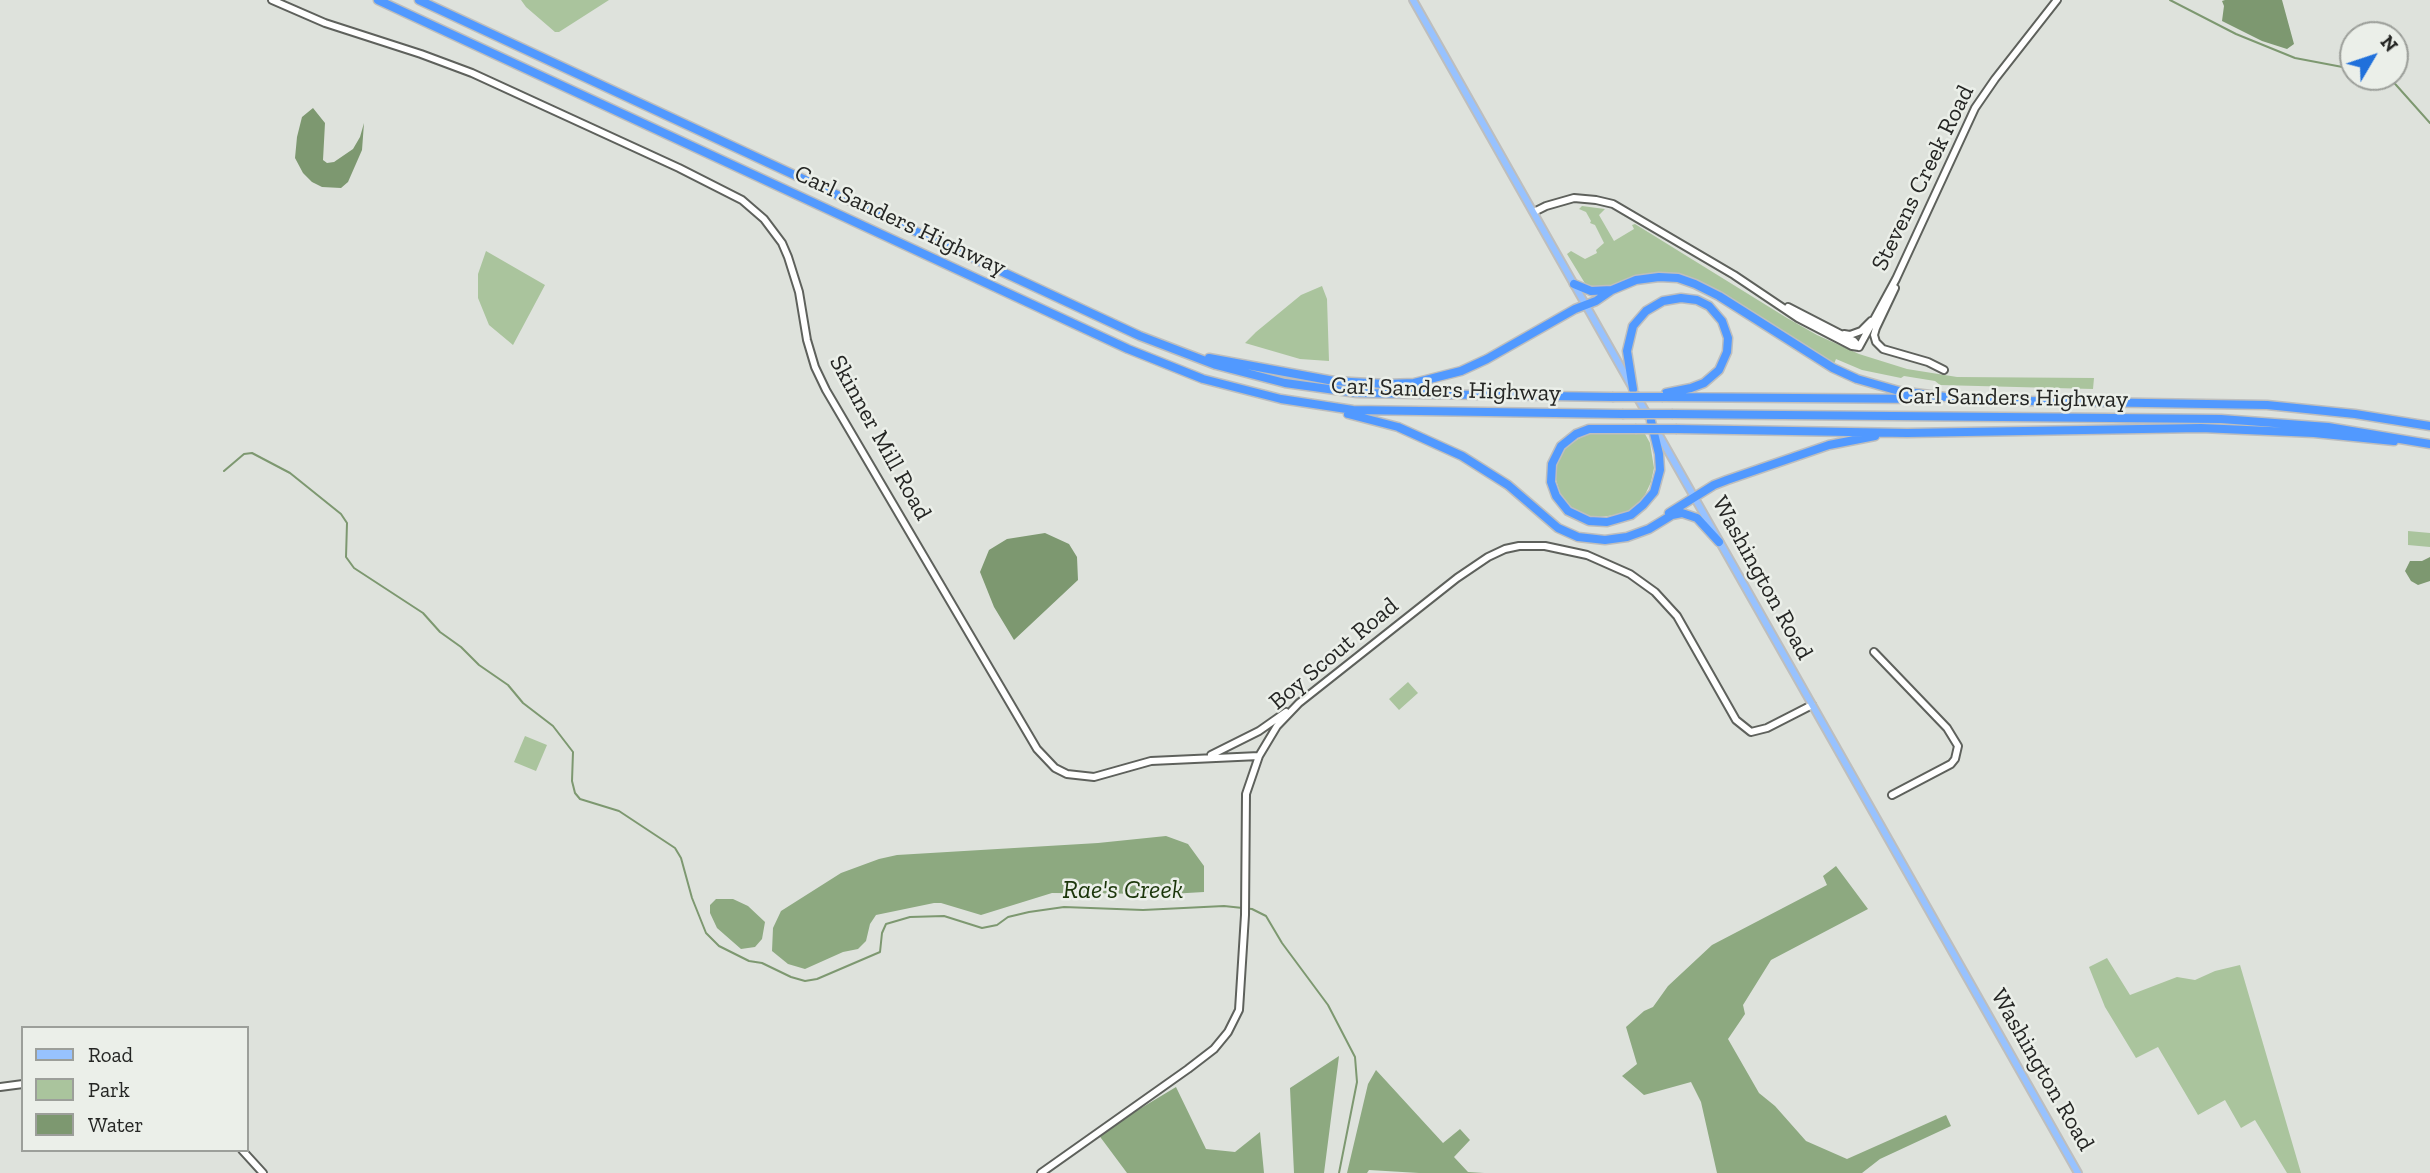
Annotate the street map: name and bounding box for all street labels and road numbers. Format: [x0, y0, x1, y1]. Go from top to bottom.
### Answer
street label: Stevens Creek Road [1866, 80, 1980, 276]
street label: Carl Sanders Highway [790, 159, 1010, 283]
street label: Skinner Mill Road [823, 351, 937, 525]
street label: Carl Sanders Highway [1330, 372, 1562, 408]
street label: Carl Sanders Highway [1898, 382, 2128, 414]
street label: Washington Road [1705, 491, 1819, 665]
street label: Boy Scout Road [1264, 592, 1404, 716]
street label: Washington Road [1984, 984, 2100, 1156]

